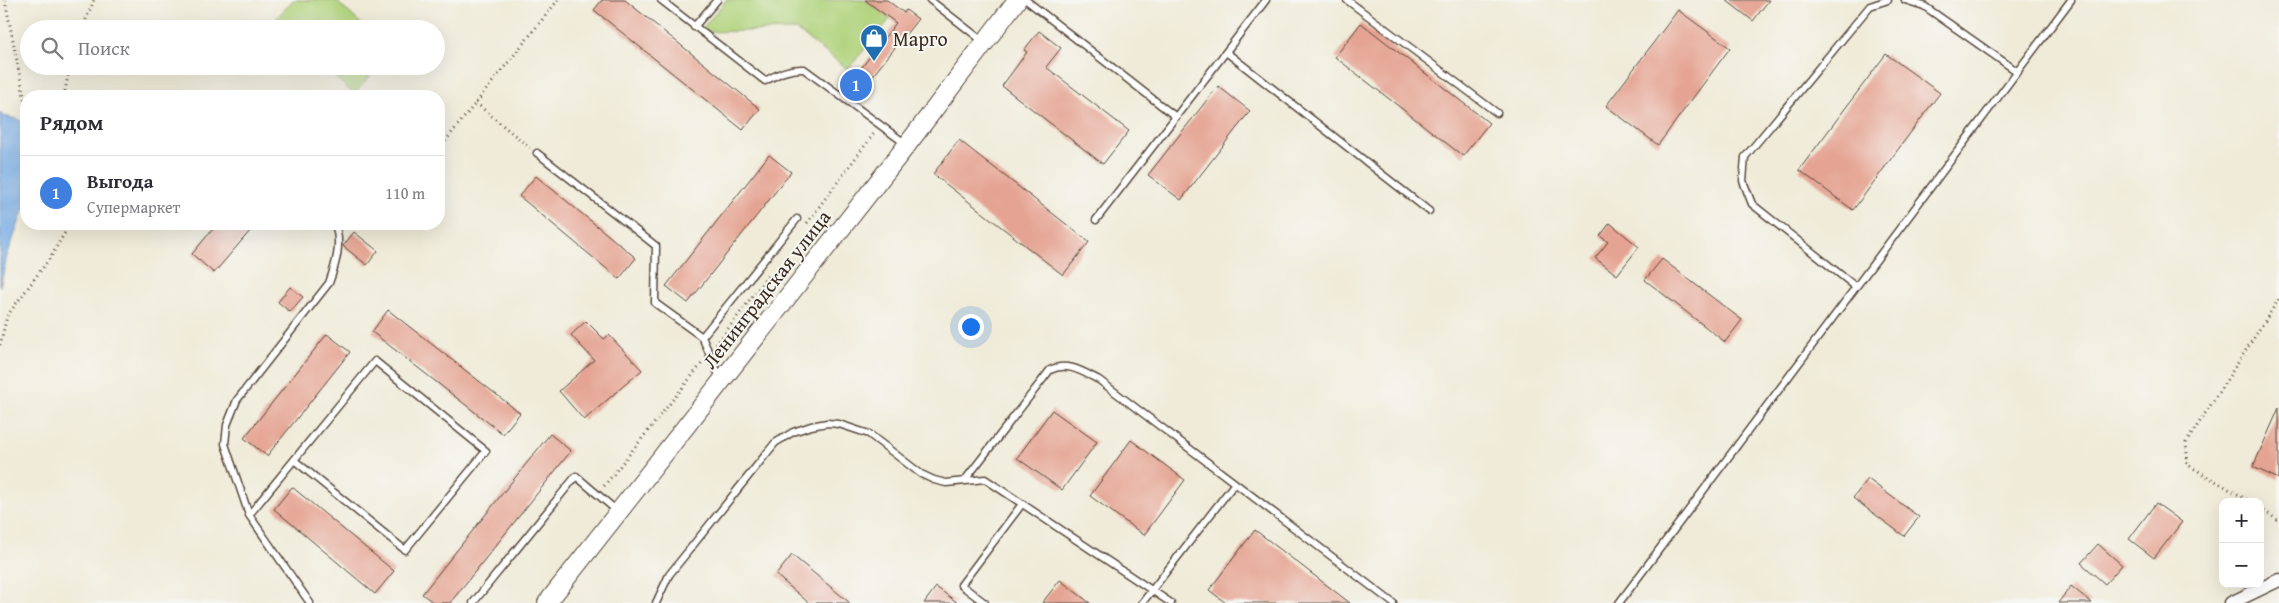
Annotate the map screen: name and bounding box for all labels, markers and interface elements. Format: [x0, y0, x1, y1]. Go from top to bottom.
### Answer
search box [20, 20, 445, 75]
shop icon: Марго [859, 23, 889, 62]
place label: Марго [893, 24, 948, 53]
icon: search [38, 34, 66, 62]
text: Поиск [78, 34, 130, 62]
pin: 1 [840, 66, 872, 104]
text: Рядом [40, 107, 103, 138]
text: Выгода [87, 167, 153, 195]
text: 1 [52, 181, 60, 205]
text: 110 m [385, 181, 425, 205]
text: Супермаркет [87, 195, 180, 219]
street label: Ленинградская улица [695, 203, 838, 374]
your location [958, 314, 984, 340]
map controls [2219, 498, 2264, 588]
button: + [2219, 498, 2264, 543]
button: − [2219, 543, 2264, 588]

